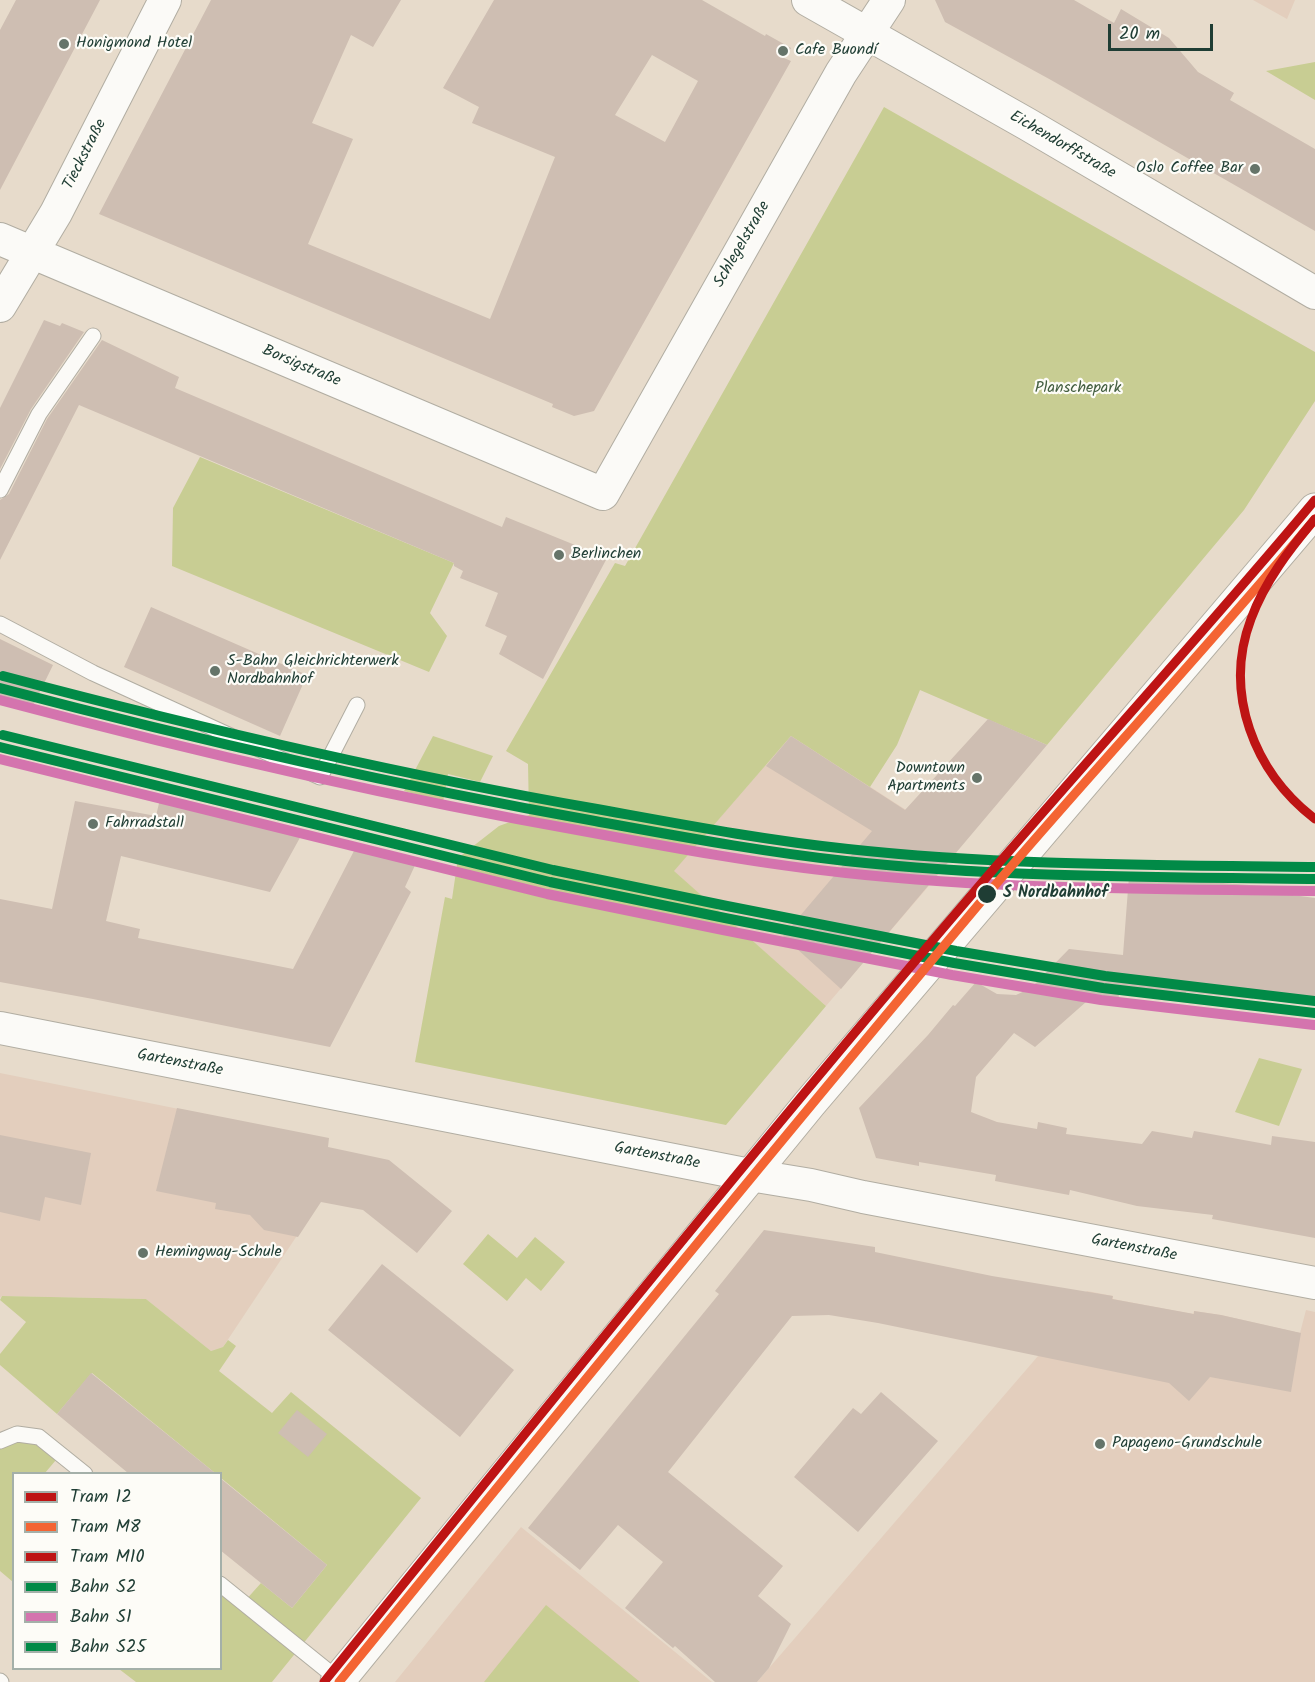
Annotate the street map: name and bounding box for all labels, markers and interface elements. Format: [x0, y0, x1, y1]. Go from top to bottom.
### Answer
scale bar [1111, 12, 1216, 50]
text: 20 m [1119, 20, 1160, 49]
place label: Honigmond Hotel [76, 34, 192, 54]
marker: Honigmond Hotel [57, 37, 71, 51]
place label: Cafe Buondí [795, 41, 877, 61]
marker: Cafe Buondí [776, 44, 790, 58]
street label: Eichendorffstraße [1005, 108, 1119, 184]
street label: Tieckstraße [60, 117, 112, 193]
place label: Oslo Coffee Bar [1136, 159, 1243, 179]
marker: Oslo Coffee Bar [1248, 162, 1262, 176]
street label: Schlegelstraße [711, 198, 775, 292]
street label: Borsigstraße [259, 342, 343, 392]
park label: Planschepark [1035, 379, 1121, 399]
place label: Berlinchen [571, 545, 641, 565]
marker: Berlinchen [552, 548, 566, 562]
place label: S-Bahn Gleichrichterwerk Nordbahnhof [227, 652, 399, 690]
marker: S-Bahn Gleichrichterwerk Nordbahnhof [208, 664, 222, 678]
place label: Downtown Apartments [887, 759, 965, 797]
marker: Downtown Apartments [970, 771, 984, 785]
place label: Fahrradstall [105, 814, 184, 834]
marker: Fahrradstall [86, 817, 100, 831]
marker: S Nordbahnhof [976, 883, 998, 905]
place label: S Nordbahnhof [1003, 884, 1108, 904]
street label: Gartenstraße [136, 1046, 224, 1082]
street label: Gartenstraße [613, 1139, 701, 1175]
street label: Gartenstraße [1090, 1231, 1178, 1267]
place label: Hemingway-Schule [155, 1243, 282, 1263]
marker: Hemingway-Schule [136, 1246, 150, 1260]
place label: Papageno-Grundschule [1112, 1434, 1262, 1454]
marker: Papageno-Grundschule [1093, 1437, 1107, 1451]
legend [12, 1472, 222, 1670]
text: Tram 12 [70, 1483, 132, 1512]
text: Tram M8 [70, 1513, 141, 1542]
text: Tram M10 [70, 1543, 144, 1572]
text: Bahn S2 [70, 1573, 136, 1602]
text: Bahn S1 [70, 1603, 132, 1632]
text: Bahn S25 [70, 1633, 146, 1662]

